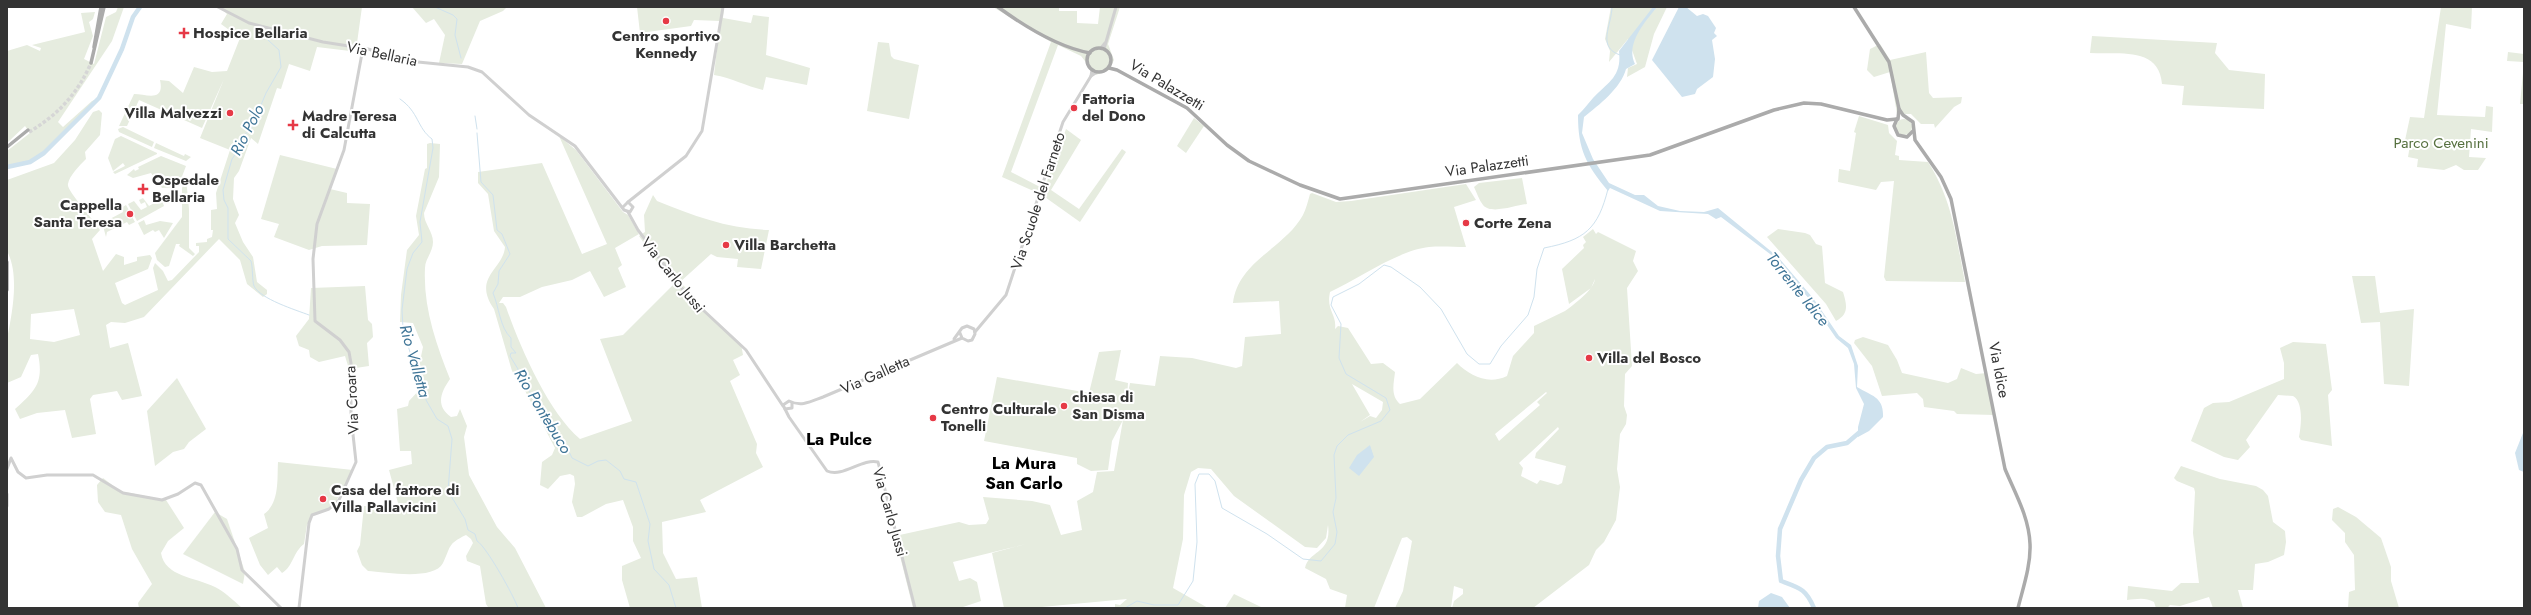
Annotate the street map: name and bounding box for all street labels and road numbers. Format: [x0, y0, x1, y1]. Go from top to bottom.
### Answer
street label: Via Bellaria [344, 36, 420, 72]
street label: Via Palazzetti [1125, 54, 1209, 116]
street label: Via Scuole del Farneto [1005, 129, 1071, 273]
street label: Via Palazzetti [1444, 149, 1530, 183]
street label: Via Carlo Jussi [636, 232, 710, 318]
street label: Via Idice [1983, 340, 2015, 400]
street label: Via Galletta [837, 350, 913, 400]
street label: Via Croara [339, 365, 365, 435]
street label: Via Carlo Jussi [867, 465, 913, 559]

